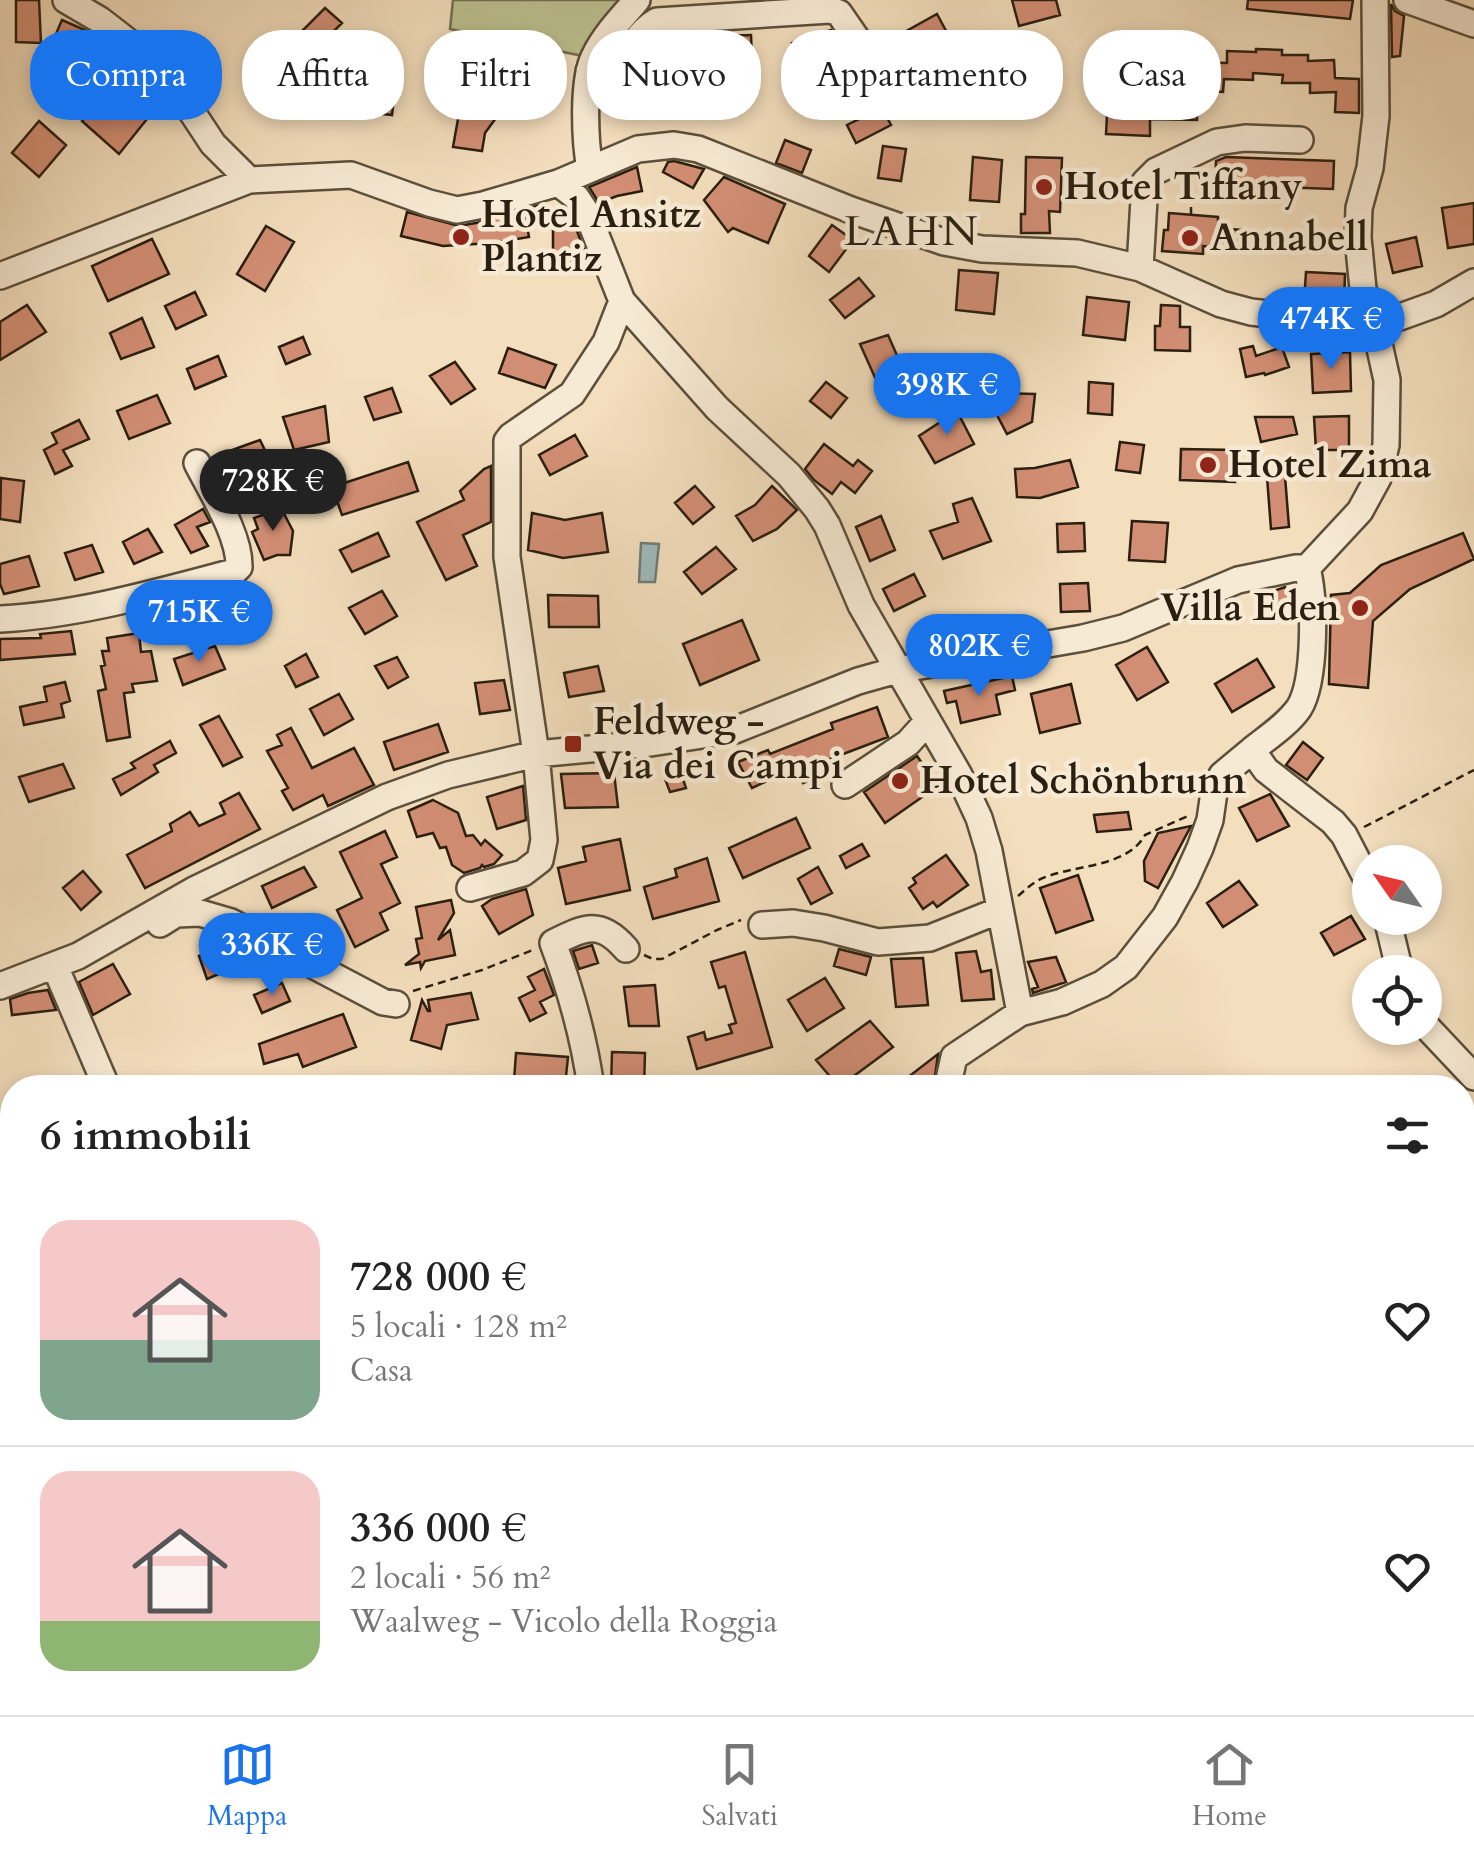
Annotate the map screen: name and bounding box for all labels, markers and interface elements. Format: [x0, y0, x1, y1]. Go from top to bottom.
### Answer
chip: Compra [30, 30, 222, 120]
chip: Affitta [242, 30, 404, 120]
chip: Filtri [424, 30, 567, 120]
chip: Nuovo [587, 30, 761, 120]
chip: Appartamento [781, 30, 1063, 120]
chip: Casa [1083, 30, 1221, 120]
place label: Hotel Tiffany [1064, 161, 1303, 213]
marker: Hotel Tiffany [1033, 176, 1055, 198]
place label: Hotel Ansitz Plantiz [481, 189, 702, 285]
district label: LAHN [844, 203, 980, 260]
place label: Annabell [1210, 212, 1368, 264]
marker: Hotel Ansitz Plantiz [450, 226, 472, 248]
marker: Annabell [1179, 227, 1201, 249]
pin: 474K € [1250, 287, 1412, 372]
text: 474K € [1280, 297, 1382, 341]
pin: 398K € [866, 353, 1028, 438]
text: 398K € [896, 363, 998, 407]
place label: Hotel Zima [1228, 439, 1432, 491]
pin: 728K € [192, 449, 354, 534]
marker: Hotel Zima [1197, 454, 1219, 476]
text: 728K € [222, 459, 324, 503]
pin: 715K € [118, 580, 280, 665]
place label: Villa Eden [1160, 582, 1341, 634]
text: 715K € [148, 590, 250, 634]
marker: Villa Eden [1349, 597, 1371, 619]
pin: 802K € [898, 614, 1060, 699]
text: 802K € [928, 624, 1030, 668]
place label: Feldweg - Via dei Campi [593, 696, 843, 792]
marker: Feldweg - Via dei Campi [562, 733, 584, 755]
place label: Hotel Schönbrunn [920, 755, 1247, 807]
marker: Hotel Schönbrunn [889, 770, 911, 792]
north arrow [1352, 845, 1442, 935]
map controls [1352, 845, 1442, 1045]
pin: 336K € [191, 913, 353, 998]
text: 336K € [221, 923, 323, 967]
button: locate [1352, 955, 1442, 1045]
text: 6 immobili [40, 1107, 251, 1164]
icon: filters [1380, 1108, 1435, 1163]
text: 728 000 € [350, 1248, 527, 1305]
icon: home [120, 1260, 240, 1380]
icon: heart [1380, 1293, 1435, 1348]
text: 5 locali · 128 m² [350, 1305, 567, 1349]
text: Casa [350, 1349, 413, 1393]
text: 336 000 € [350, 1499, 527, 1556]
icon: home [120, 1511, 240, 1631]
icon: heart [1380, 1544, 1435, 1599]
text: 2 locali · 56 m² [350, 1556, 550, 1600]
text: Waalweg - Vicolo della Roggia [350, 1600, 778, 1644]
tab: Mappa [207, 1737, 287, 1835]
tab: Salvati [702, 1737, 778, 1835]
tab: Home [1192, 1737, 1267, 1835]

